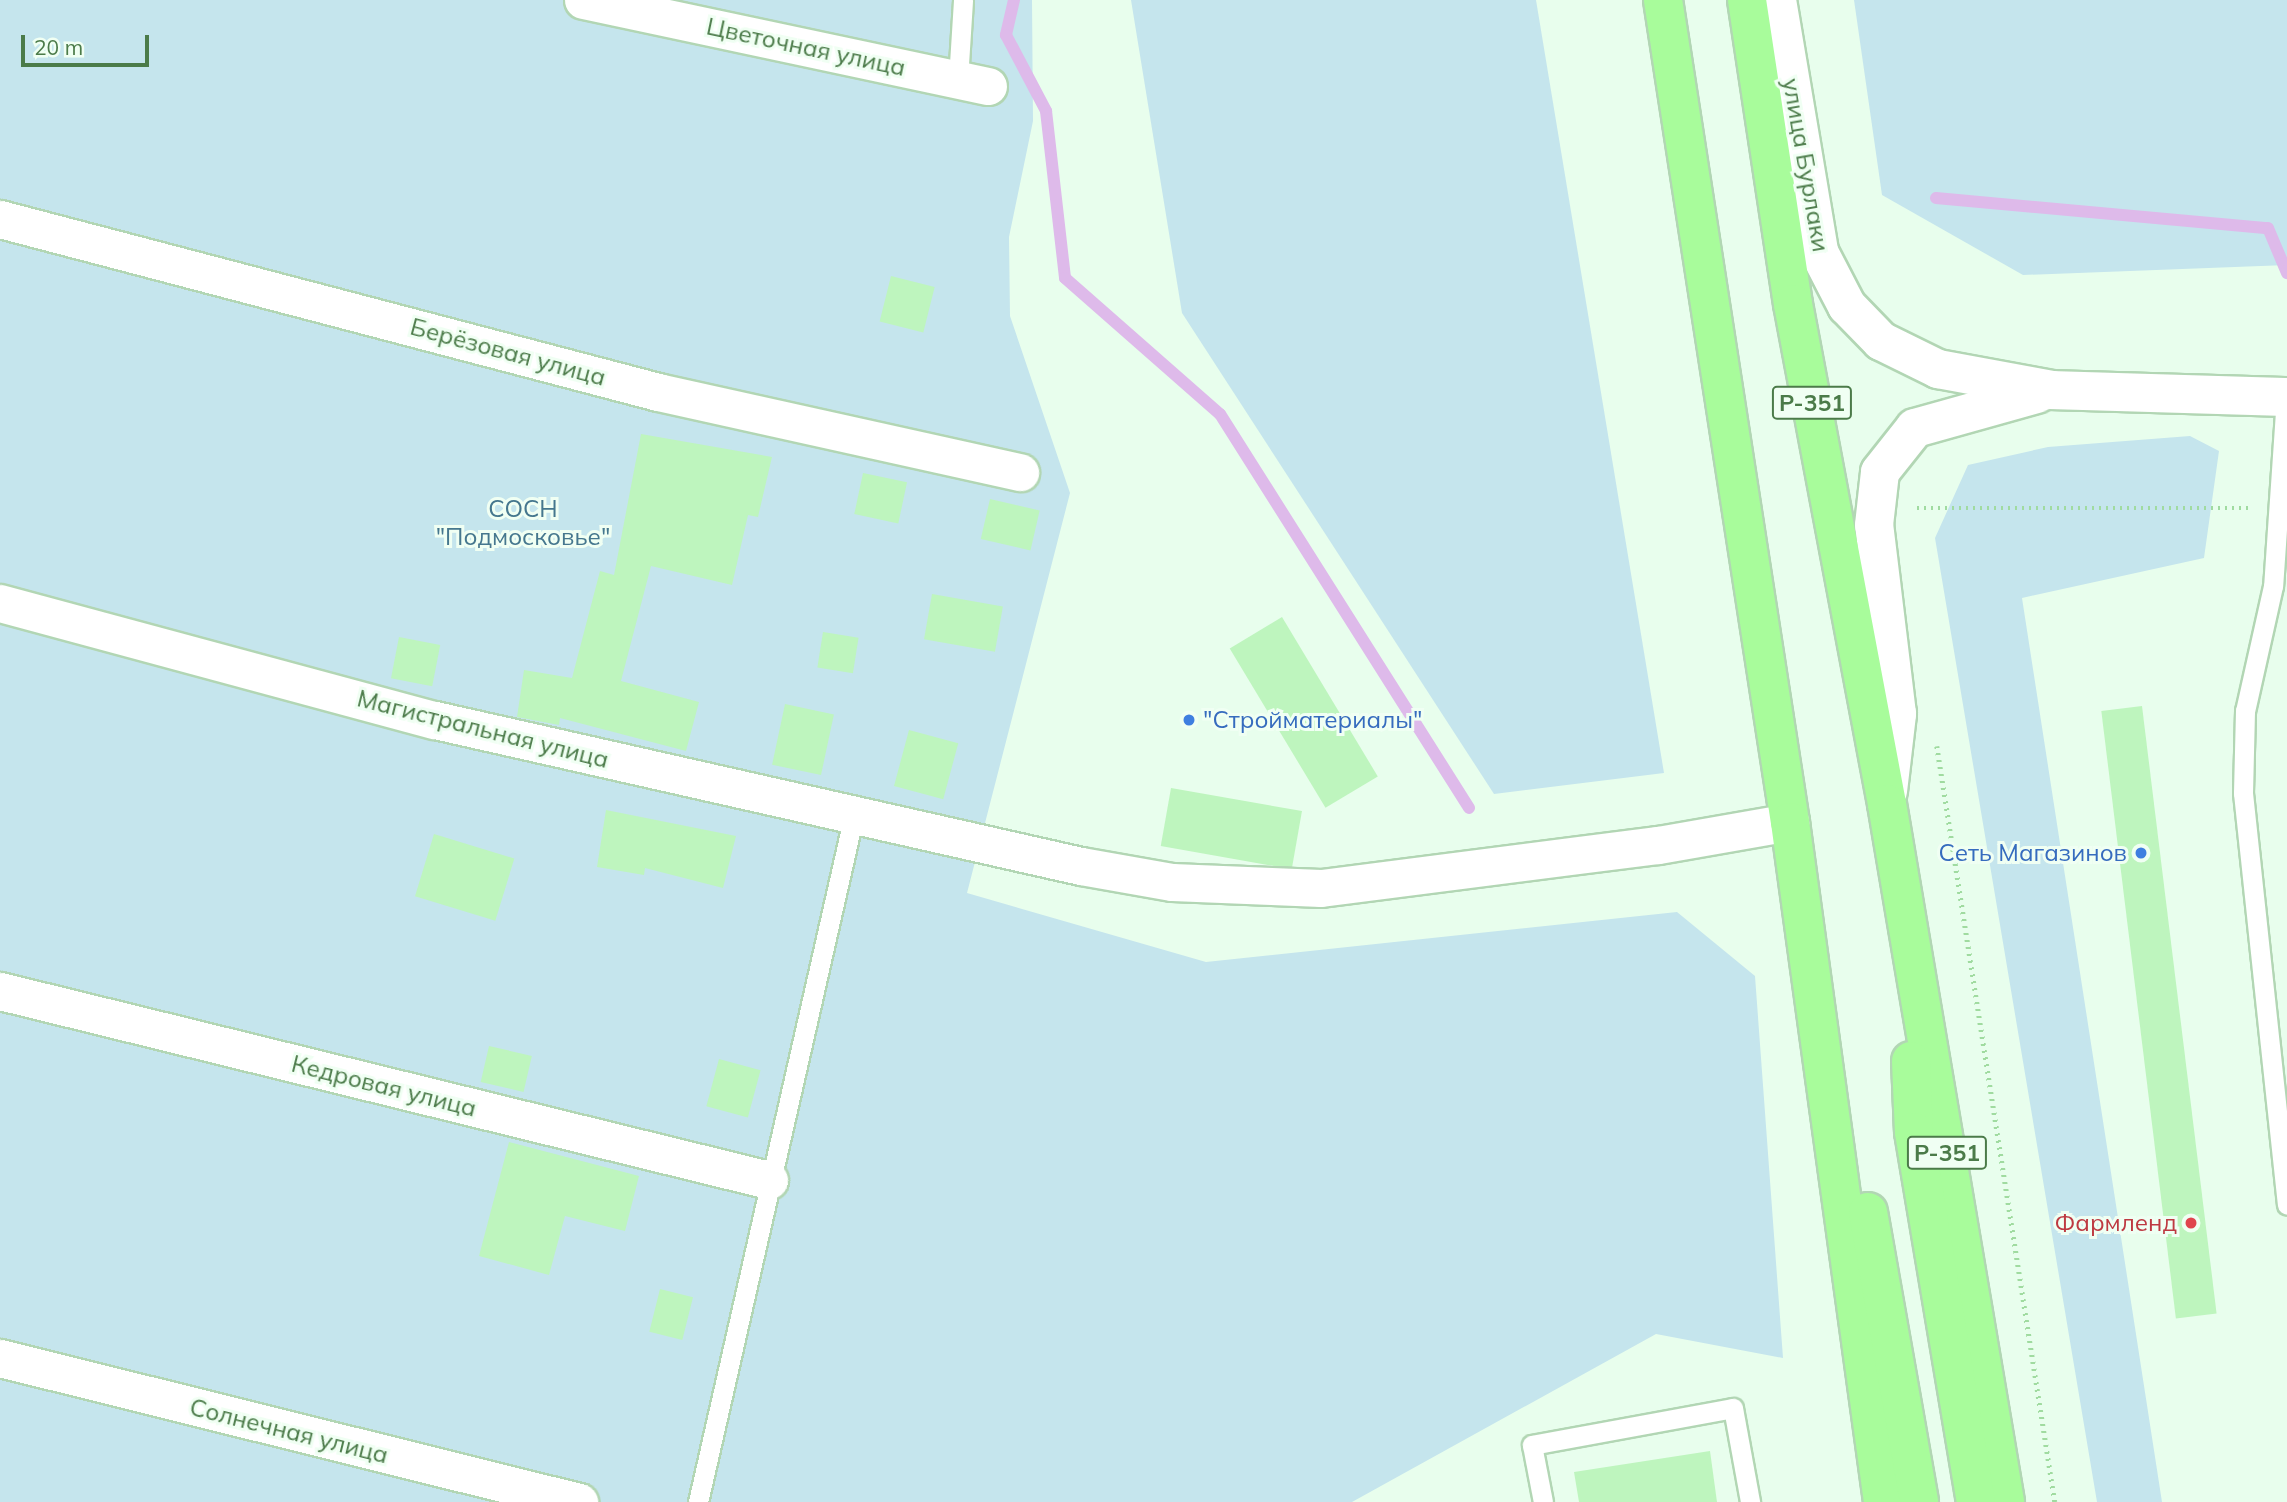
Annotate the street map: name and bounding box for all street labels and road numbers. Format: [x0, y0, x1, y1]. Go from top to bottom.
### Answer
street label: Цветочная улица [704, 12, 908, 82]
street label: улица Бурлаки [1777, 76, 1835, 254]
street label: Берёзовая улица [407, 312, 609, 392]
road number: Р-351 [1772, 384, 1852, 422]
street label: Магистральная улица [354, 684, 612, 774]
street label: Кедровая улица [289, 1049, 479, 1123]
road number: Р-351 [1907, 1134, 1987, 1172]
street label: Солнечная улица [187, 1392, 391, 1470]

